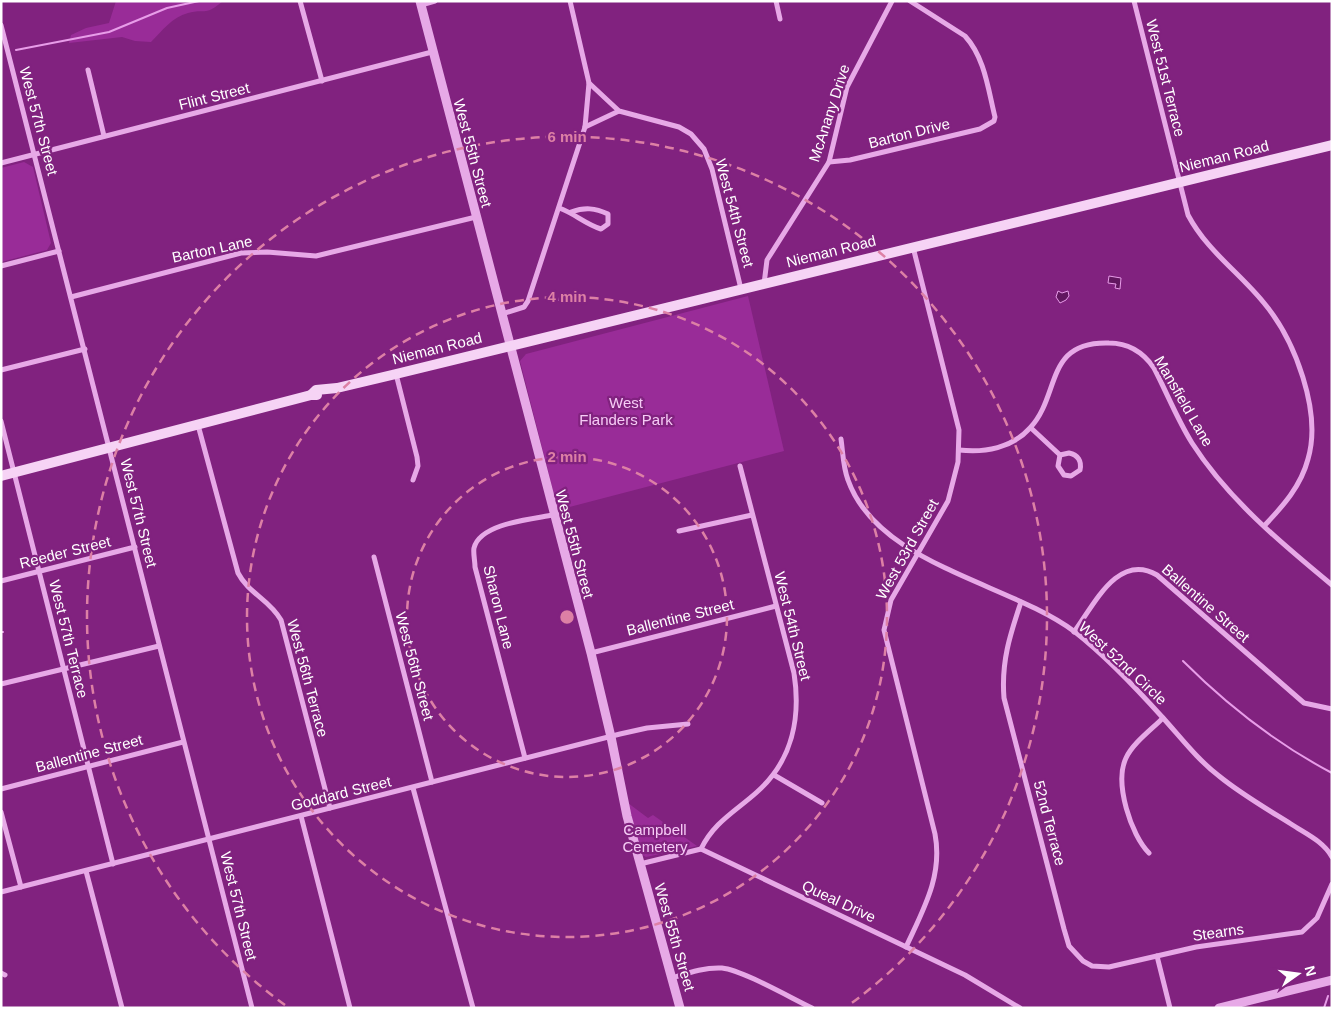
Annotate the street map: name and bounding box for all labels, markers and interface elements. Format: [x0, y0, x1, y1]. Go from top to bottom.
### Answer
street label: West 51st Terrace [1143, 18, 1189, 138]
street label: McAnany Drive [805, 62, 853, 164]
street label: West 57th Street [16, 65, 62, 178]
street label: Flint Street [177, 79, 252, 113]
street label: West 55th Street [450, 97, 496, 210]
street label: Barton Drive [866, 115, 952, 151]
text: 6 min [547, 128, 587, 145]
street label: Nieman Road [1177, 137, 1271, 175]
street label: West 54th Street [712, 157, 758, 270]
street label: Barton Lane [170, 232, 254, 266]
street label: Nieman Road [784, 232, 878, 270]
text: 4 min [547, 288, 587, 305]
street label: Nieman Road [390, 329, 484, 367]
street label: Mansfield Lane [1151, 353, 1217, 449]
park label: West Flanders Park [579, 394, 673, 428]
text: 2 min [547, 448, 587, 465]
street label: West 57th Street [117, 457, 161, 570]
street label: West 55th Street [552, 488, 598, 601]
street label: West 53rd Street [872, 495, 942, 602]
street label: Reeder Street [18, 532, 113, 572]
street label: Ballentine Street [1159, 560, 1254, 646]
street label: Sharon Lane [480, 563, 518, 651]
street label: West 54th Street [771, 570, 815, 683]
street label: West 57th Terrace [46, 578, 92, 700]
street label: Ballentine Street [625, 595, 736, 639]
centre of rings [558, 608, 576, 626]
street label: West 56th Street [392, 610, 438, 723]
street label: West 56th Terrace [284, 617, 332, 739]
street label: West 52nd Circle [1076, 618, 1170, 708]
street label: Ballentine Street [34, 730, 145, 775]
street label: Goddard Street [289, 772, 394, 814]
street label: 52nd Terrace [1030, 779, 1070, 867]
park label: Campbell Cemetery [622, 821, 688, 855]
street label: West 57th Street [217, 850, 261, 963]
street label: Queal Drive [800, 877, 878, 925]
street label: West 55th Street [651, 881, 699, 994]
street label: Stearns [1191, 920, 1245, 944]
north arrow [1273, 949, 1323, 999]
text: N [1302, 964, 1320, 978]

